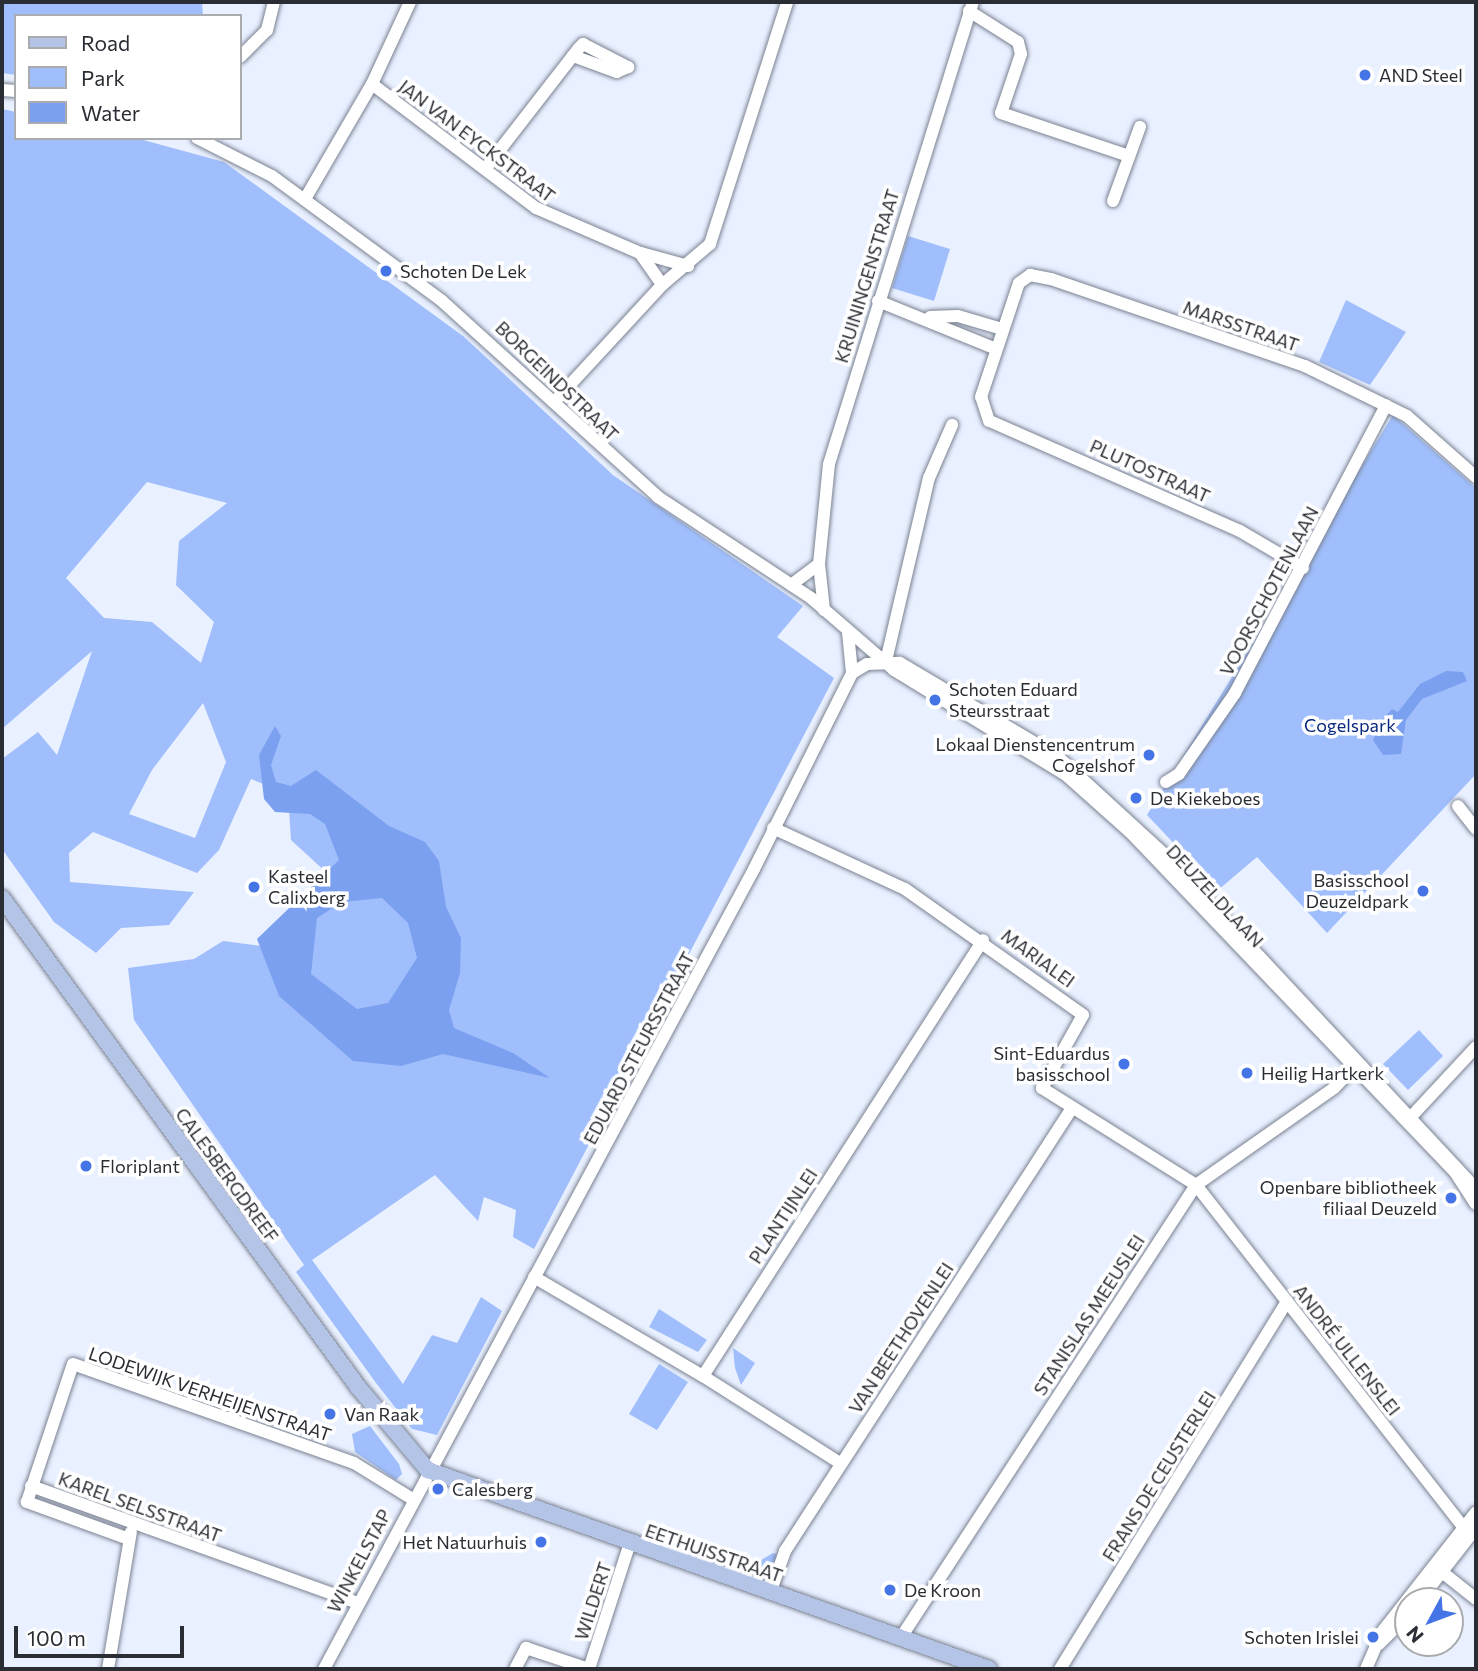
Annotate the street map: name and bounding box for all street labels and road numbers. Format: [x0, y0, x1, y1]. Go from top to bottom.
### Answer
street label: JAN VAN EYCKSTRAAT [395, 75, 559, 207]
street label: KRUININGENSTRAAT [830, 187, 904, 365]
street label: MARSSTRAAT [1180, 296, 1302, 356]
street label: BORGEINDSTRAAT [491, 317, 623, 445]
street label: PLUTOSTRAAT [1087, 435, 1213, 507]
street label: VOORSCHOTENLAAN [1215, 503, 1323, 679]
street label: DEUZELDLAAN [1162, 840, 1268, 952]
street label: MARIALEI [997, 924, 1079, 992]
street label: EDUARD STEURSSTRAAT [579, 948, 699, 1148]
street label: CALESBERGDREEF [171, 1104, 283, 1246]
street label: PLANTIJNLEI [744, 1164, 822, 1268]
street label: STANISLAS MEEUSLEI [1029, 1231, 1149, 1399]
street label: VAN BEETHOVENLEI [844, 1259, 958, 1417]
street label: ANDRÉ ULLENSLEI [1289, 1280, 1405, 1420]
street label: LODEWIJK VERHEIJENSTRAAT [86, 1342, 334, 1446]
street label: FRANS DE CEUSTERLEI [1098, 1387, 1220, 1565]
street label: KAREL SELSSTRAAT [56, 1467, 224, 1547]
street label: WINKELSTAP [323, 1506, 395, 1616]
street label: EETHUISSTRAAT [642, 1519, 786, 1587]
street label: WILDERT [570, 1559, 616, 1643]

